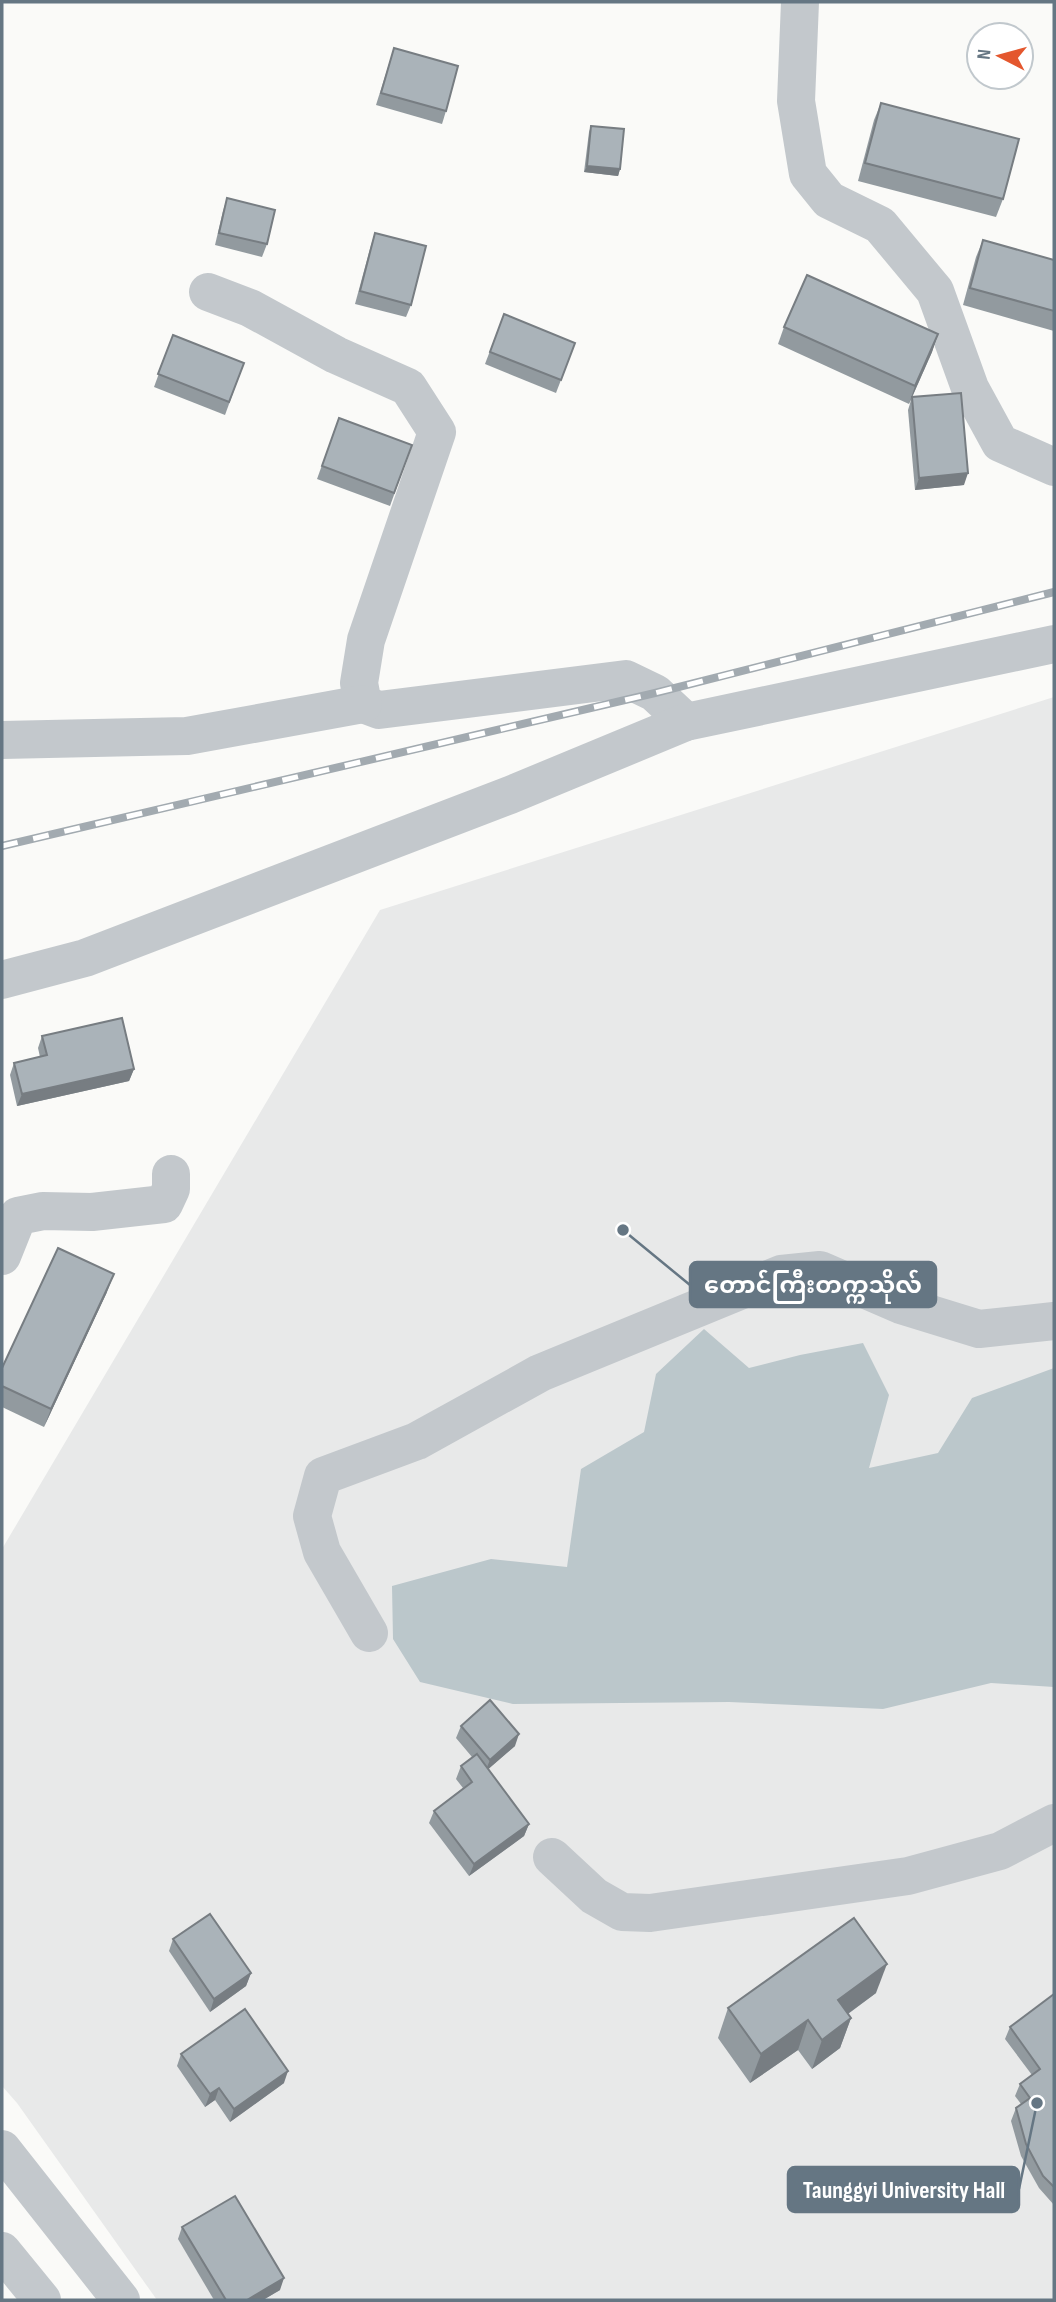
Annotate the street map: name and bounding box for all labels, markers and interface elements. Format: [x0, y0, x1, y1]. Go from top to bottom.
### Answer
north arrow [965, 21, 1035, 91]
text: N [973, 48, 997, 61]
callout: တောင်ကြီးတက္ကသိုလ် [690, 1262, 936, 1307]
text: တောင်ကြီးတက္ကသိုလ် [704, 1269, 922, 1304]
callout: Taunggyi University Hall [788, 2167, 1019, 2212]
text: Taunggyi University Hall [803, 2176, 1005, 2205]

